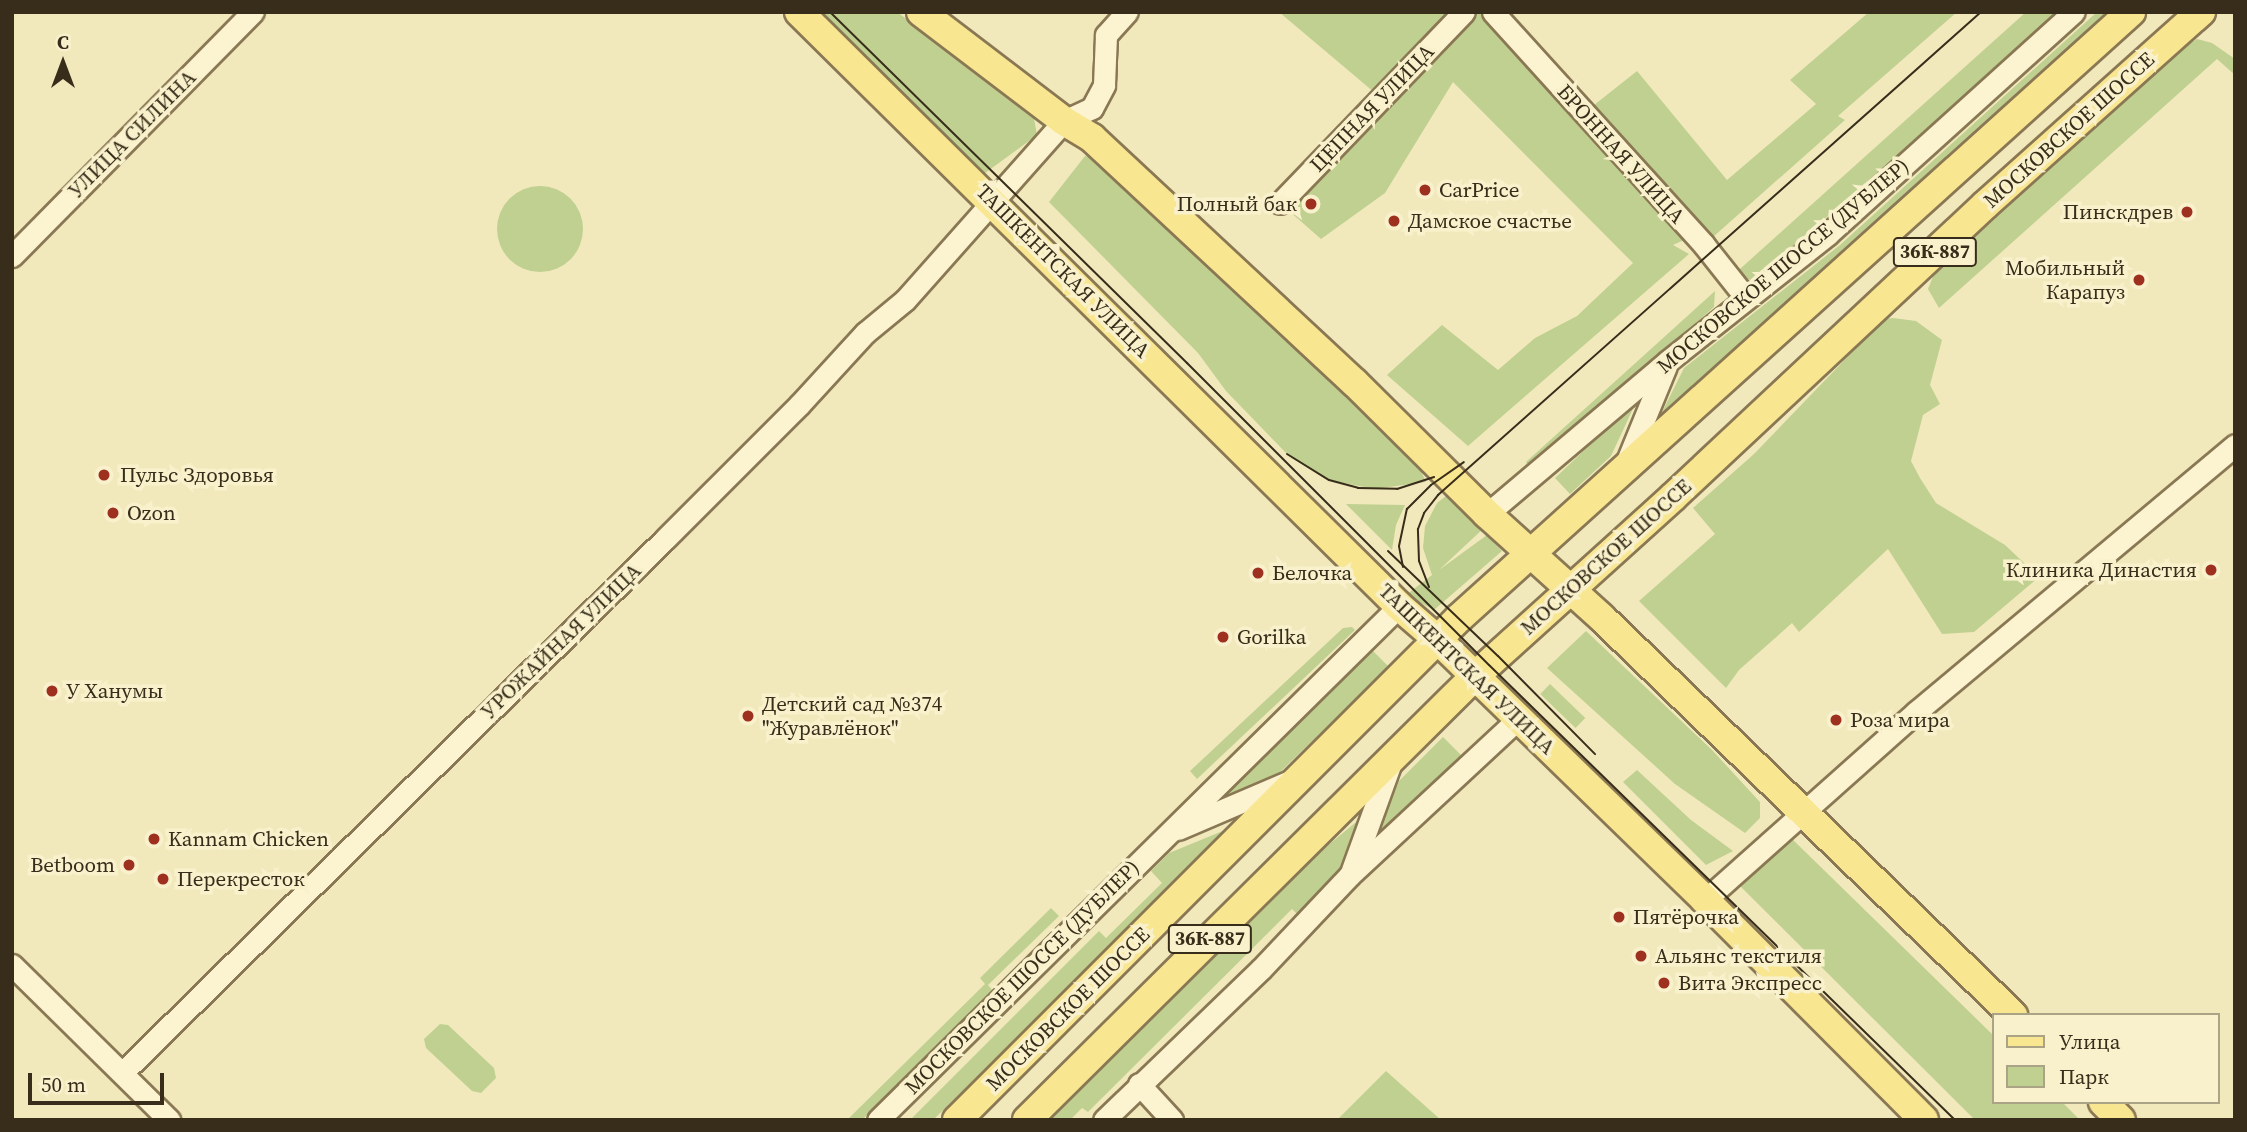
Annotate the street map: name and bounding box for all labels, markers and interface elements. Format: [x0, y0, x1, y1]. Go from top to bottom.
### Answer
north arrow [28, 28, 98, 98]
text: С [57, 29, 69, 55]
street label: ЦЕПНАЯ УЛИЦА [1305, 39, 1439, 177]
street label: МОСКОВСКОЕ ШОССЕ [1978, 47, 2160, 213]
street label: УЛИЦА СИЛИНА [63, 65, 201, 203]
street label: БРОННАЯ УЛИЦА [1552, 79, 1690, 229]
street label: МОСКОВСКОЕ ШОССЕ (ДУБЛЕР) [1652, 153, 1914, 379]
place label: CarPrice [1439, 177, 1520, 203]
street label: ТАШКЕНТСКАЯ УЛИЦА [971, 179, 1155, 363]
marker: CarPrice [1417, 182, 1433, 198]
place label: Полный бак [1177, 191, 1297, 217]
marker: Полный бак [1303, 196, 1319, 212]
place label: Пинскдрев [2063, 199, 2173, 225]
marker: Пинскдрев [2179, 204, 2195, 220]
place label: Дамское счастье [1408, 208, 1572, 234]
marker: Дамское счастье [1386, 213, 1402, 229]
road number: 36К-887 [1891, 236, 1979, 268]
place label: Мобильный Карапуз [2005, 255, 2125, 305]
marker: Мобильный Карапуз [2131, 272, 2147, 288]
place label: Пульс Здоровья [120, 462, 274, 488]
marker: Пульс Здоровья [94, 465, 114, 485]
street label: МОСКОВСКОЕ ШОССЕ [1515, 474, 1697, 640]
place label: Ozon [127, 500, 176, 526]
marker: Ozon [105, 505, 121, 521]
place label: Клиника Династия [2006, 557, 2197, 583]
street label: УРОЖАЙНАЯ УЛИЦА [476, 558, 646, 724]
place label: Белочка [1272, 560, 1352, 586]
marker: Клиника Династия [2203, 562, 2219, 578]
marker: Белочка [1250, 565, 1266, 581]
street label: ТАШКЕНТСКАЯ УЛИЦА [1374, 578, 1560, 760]
place label: Gorilka [1237, 624, 1306, 650]
marker: Gorilka [1215, 629, 1231, 645]
place label: У Ханумы [66, 678, 164, 704]
marker: У Ханумы [44, 683, 60, 699]
place label: Детский сад №374 "Журавлёнок" [762, 691, 942, 741]
place label: Роза мира [1850, 707, 1950, 733]
marker: Детский сад №374 "Журавлёнок" [740, 708, 756, 724]
marker: Роза мира [1828, 712, 1844, 728]
place label: Kannam Chicken [168, 826, 329, 852]
marker: Kannam Chicken [146, 831, 162, 847]
place label: Betboom [30, 852, 115, 878]
street label: МОСКОВСКОЕ ШОССЕ (ДУБЛЕР) [900, 855, 1144, 1099]
marker: Betboom [121, 857, 137, 873]
place label: Перекресток [177, 866, 305, 892]
marker: Перекресток [155, 871, 171, 887]
place label: Пятёрочка [1633, 904, 1739, 930]
marker: Пятёрочка [1611, 909, 1627, 925]
street label: МОСКОВСКОЕ ШОССЕ [981, 922, 1155, 1096]
road number: 36К-887 [1166, 923, 1254, 954]
place label: Альянс текстиля [1655, 943, 1822, 969]
marker: Альянс текстиля [1633, 948, 1649, 964]
place label: Вита Экспресс [1678, 970, 1822, 996]
marker: Вита Экспресс [1656, 975, 1672, 991]
legend [1992, 1013, 2219, 1104]
text: Улица [2059, 1027, 2120, 1056]
scale bar [32, 1058, 168, 1102]
text: Парк [2059, 1062, 2109, 1091]
text: 50 m [41, 1070, 86, 1099]

